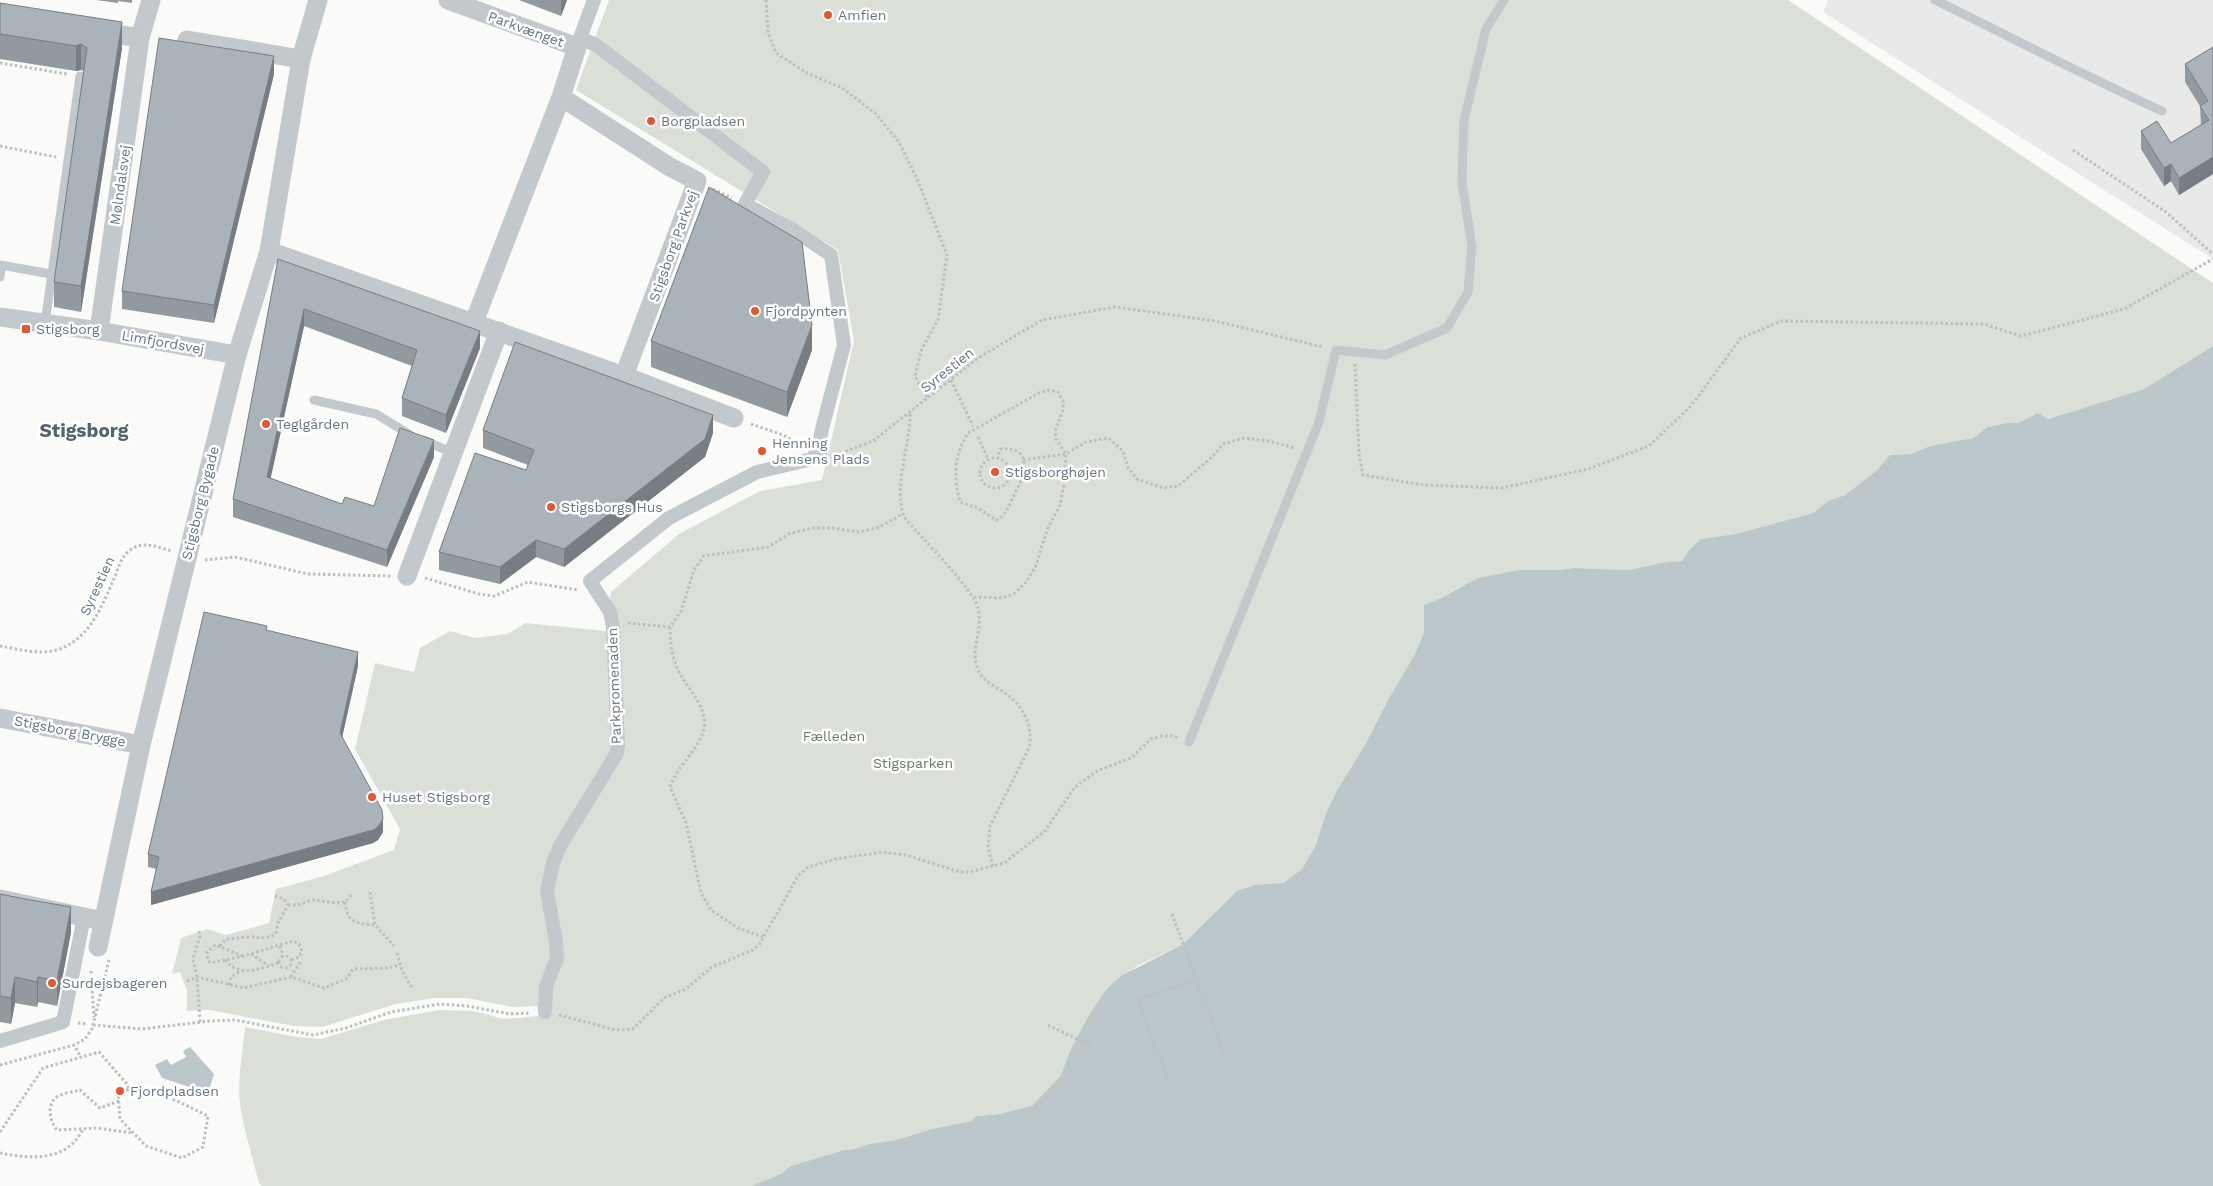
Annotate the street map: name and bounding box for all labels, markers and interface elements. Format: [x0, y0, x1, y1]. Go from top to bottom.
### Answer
place label: Amfien [838, 7, 886, 23]
street label: Parkvænget [486, 8, 566, 50]
marker: Amfien [822, 9, 834, 21]
place label: Borgpladsen [661, 113, 745, 129]
marker: Borgpladsen [645, 115, 657, 127]
street label: Mølndalsvej [106, 144, 134, 226]
street label: Stigsborg Parkvej [645, 188, 701, 304]
place label: Fjordpynten [765, 303, 847, 319]
marker: Fjordpynten [749, 305, 761, 317]
place label: Stigsborg [36, 321, 100, 337]
marker: Stigsborg [20, 323, 32, 335]
street label: Limfjordsvej [120, 327, 206, 357]
street label: Syrestien [917, 344, 977, 396]
place label: Teglgården [276, 416, 349, 432]
marker: Teglgården [260, 418, 272, 430]
district label: Stigsborg [40, 419, 129, 442]
place label: Henning Jensens Plads [772, 435, 870, 467]
street label: Stigsborg Bygade [178, 444, 222, 562]
marker: Henning Jensens Plads [756, 445, 768, 457]
place label: Stigsborghøjen [1005, 464, 1106, 480]
marker: Stigsborghøjen [989, 466, 1001, 478]
place label: Stigsborgs Hus [561, 499, 663, 515]
marker: Stigsborgs Hus [545, 501, 557, 513]
street label: Syrestien [76, 554, 118, 618]
street label: Parkpromenaden [604, 628, 624, 744]
street label: Stigsborg Brygge [13, 712, 127, 750]
park label: Fælleden [803, 728, 865, 744]
park label: Stigsparken [873, 755, 953, 771]
place label: Huset Stigsborg [382, 789, 491, 805]
marker: Huset Stigsborg [366, 791, 378, 803]
place label: Surdejsbageren [62, 975, 167, 991]
marker: Surdejsbageren [46, 977, 58, 989]
place label: Fjordpladsen [130, 1083, 219, 1099]
marker: Fjordpladsen [114, 1085, 126, 1097]

